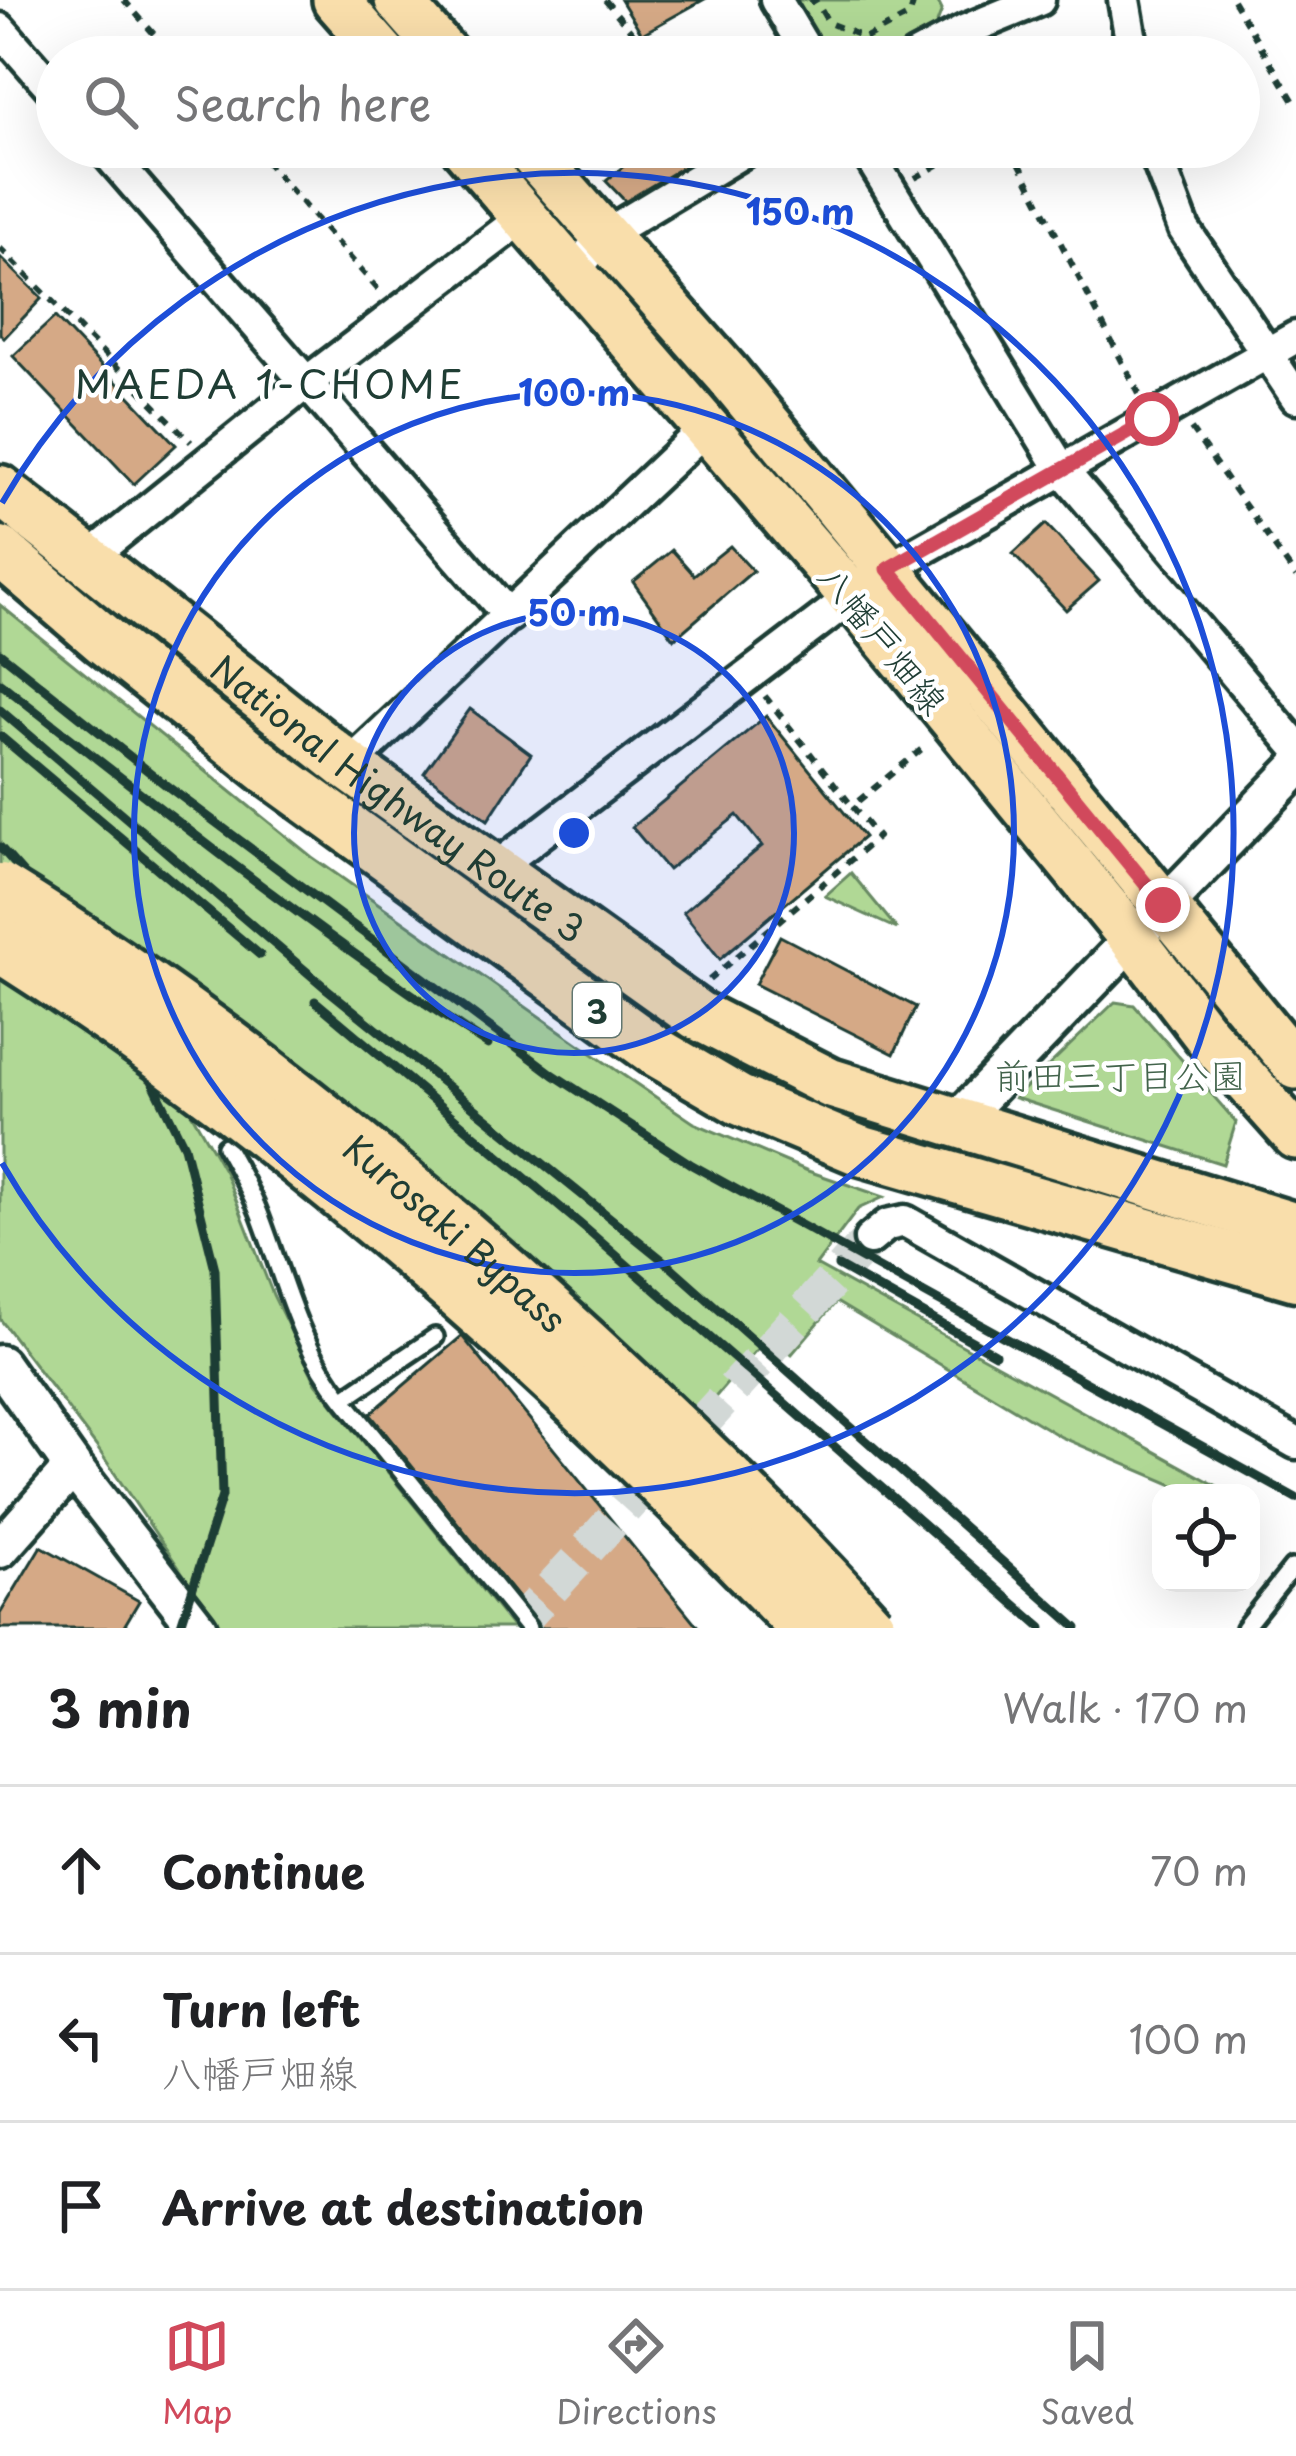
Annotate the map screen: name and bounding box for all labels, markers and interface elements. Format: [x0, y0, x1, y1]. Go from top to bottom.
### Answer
search box [36, 36, 1260, 168]
text: Search here [174, 68, 431, 136]
icon: search [78, 69, 144, 135]
text: 150 m [745, 183, 855, 237]
district label: MAEDA 1-CHOME [74, 353, 466, 412]
text: 100 m [518, 364, 630, 418]
route start [1125, 392, 1179, 446]
street label: 八幡戸畑線 [806, 551, 962, 725]
text: 50 m [527, 584, 621, 638]
street label: National Highway Route 3 [200, 641, 597, 955]
centre of rings [553, 812, 595, 854]
route end [1136, 878, 1190, 932]
road number: 3 [573, 983, 621, 1037]
park label: 前田三丁目公園 [994, 1047, 1246, 1101]
street label: Kurosaki Bypass [332, 1120, 579, 1344]
map controls [1152, 1484, 1260, 1592]
button: locate [1152, 1484, 1260, 1592]
text: 3 min [48, 1668, 192, 1745]
text: Walk · 170 m [1002, 1677, 1248, 1736]
text: Continue [162, 1836, 365, 1904]
icon: ahead [48, 1837, 114, 1903]
text: 70 m [1150, 1840, 1248, 1899]
text: Turn left [162, 1974, 361, 2042]
icon: left [48, 2005, 114, 2071]
text: 100 m [1129, 2008, 1248, 2067]
text: 八幡戸畑線 [162, 2042, 357, 2101]
text: Arrive at destination [162, 2172, 645, 2240]
icon: arrive [48, 2173, 114, 2239]
tab: Map [162, 2313, 232, 2435]
tab: Directions [556, 2313, 717, 2435]
tab: Saved [1040, 2313, 1134, 2435]

